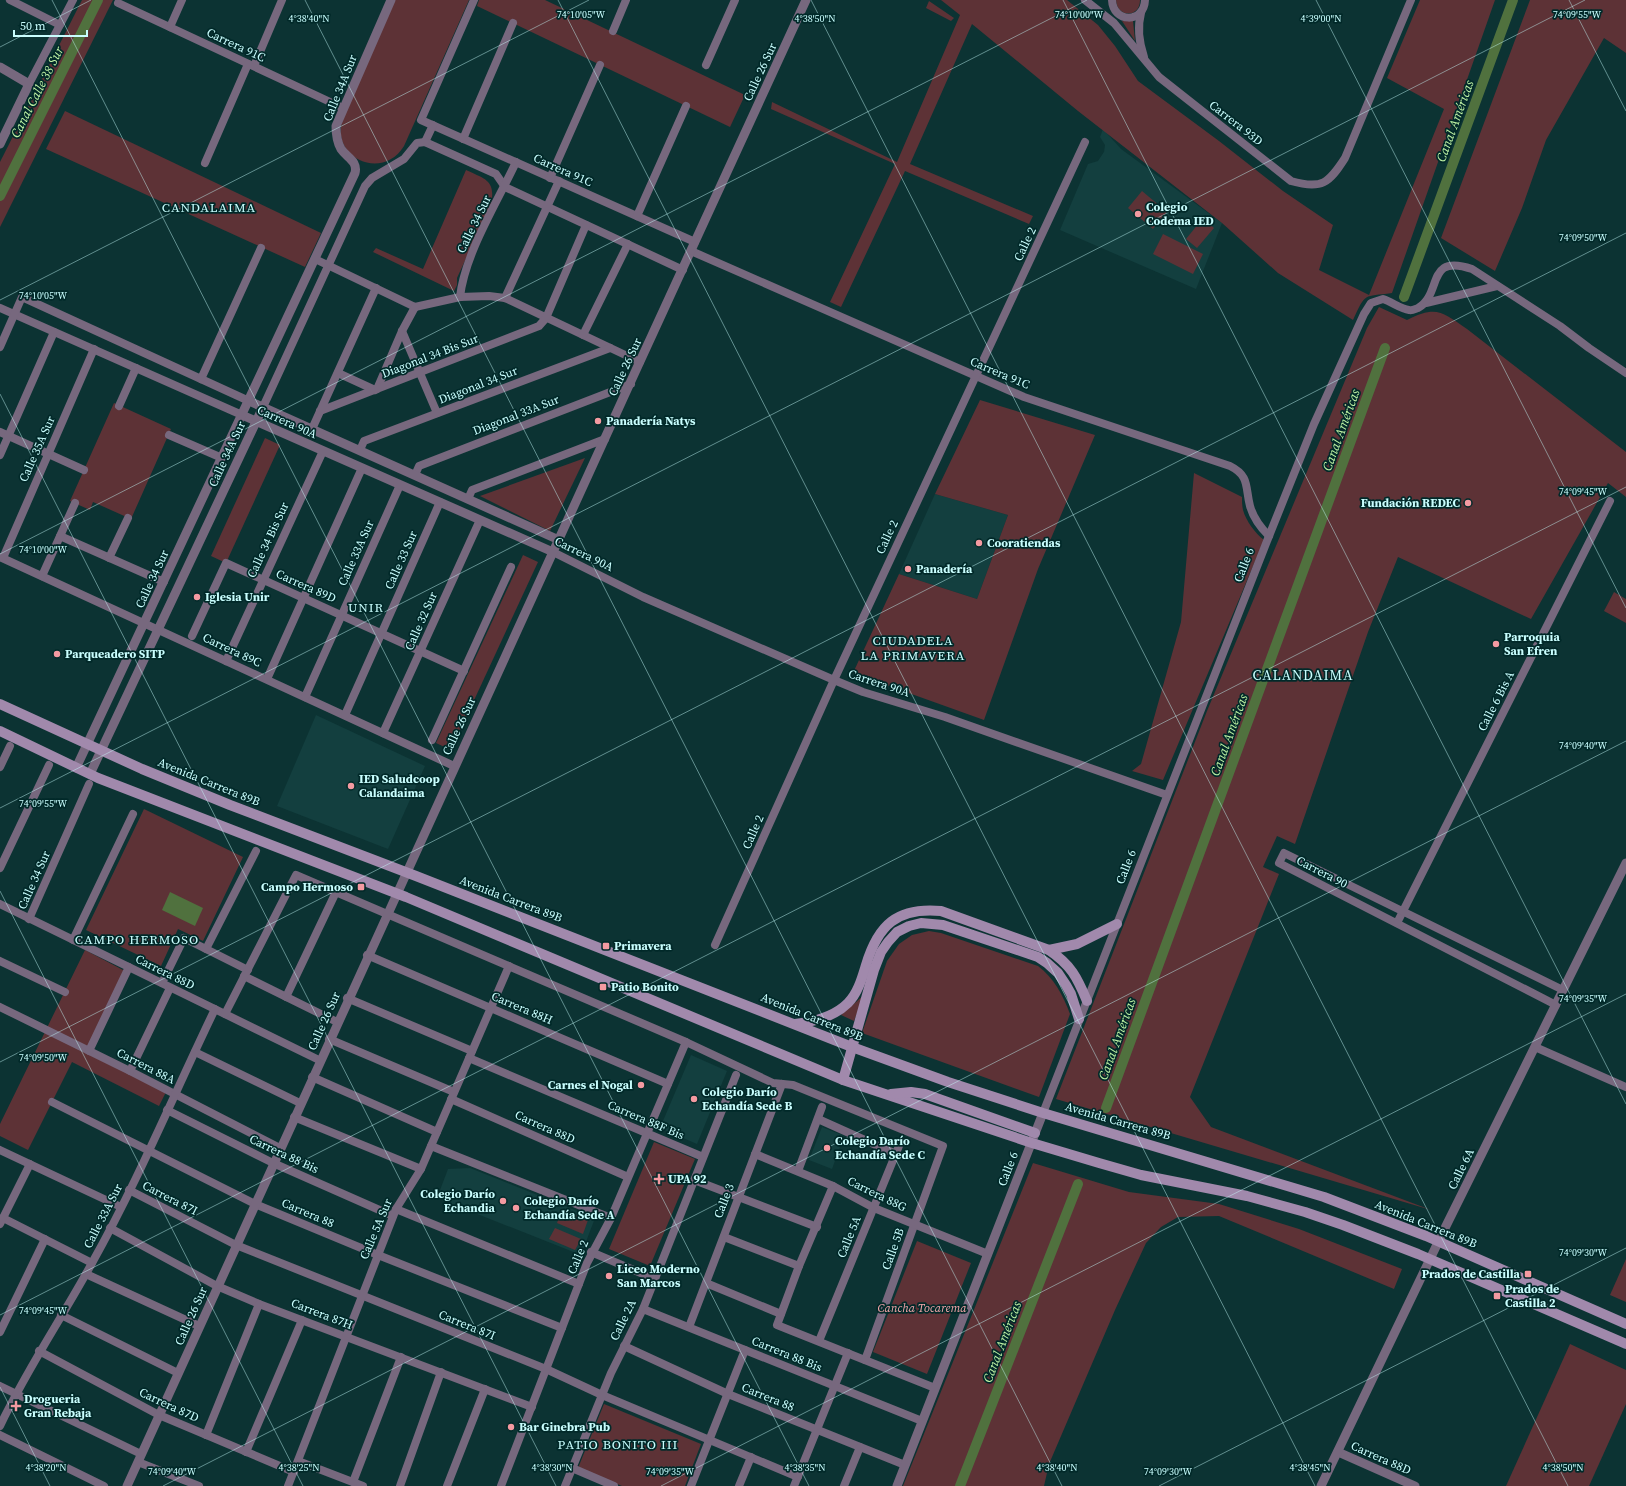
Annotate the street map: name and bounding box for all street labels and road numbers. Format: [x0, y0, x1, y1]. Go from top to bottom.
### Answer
street label: Carrera 91C [204, 24, 268, 66]
street label: Calle 26 Sur [740, 40, 780, 104]
street label: Calle 34A Sur [319, 52, 361, 124]
street label: Carrera 93D [1206, 97, 1266, 149]
street label: Carrera 91C [531, 150, 596, 190]
street label: Calle 34 Sur [453, 192, 495, 256]
street label: Calle 2 [1010, 224, 1040, 264]
street label: Diagonal 34 Bis Sur [379, 330, 481, 382]
street label: Calle 26 Sur [605, 335, 645, 399]
street label: Carrera 91C [968, 353, 1033, 393]
street label: Diagonal 34 Sur [436, 363, 520, 407]
street label: Diagonal 33A Sur [470, 391, 562, 439]
street label: Carrera 90A [255, 402, 319, 442]
street label: Calle 35A Sur [15, 413, 59, 485]
street label: Calle 34A Sur [205, 419, 249, 489]
street label: Calle 34 Bis Sur [243, 500, 293, 580]
street label: Calle 33A Sur [334, 517, 378, 589]
street label: Calle 2 [872, 517, 902, 557]
street label: Calle 33 Sur [381, 528, 421, 592]
street label: Carrera 90A [552, 533, 616, 575]
street label: Calle 6 [1230, 545, 1258, 585]
street label: Calle 34 Sur [132, 547, 172, 611]
street label: Carrera 89D [273, 566, 339, 606]
street label: Calle 32 Sur [401, 589, 441, 653]
street label: Carrera 89C [200, 629, 264, 671]
street label: Carrera 90A [846, 666, 912, 700]
street label: Calle 6 Bis A [1474, 668, 1518, 734]
street label: Calle 26 Sur [439, 694, 479, 758]
street label: Avenida Carrera 89B [156, 754, 263, 810]
street label: Calle 2 [738, 812, 768, 852]
street label: Calle 6 [1112, 847, 1140, 887]
street label: Calle 34 Sur [14, 848, 54, 912]
street label: Carrera 90 [1294, 852, 1350, 892]
street label: Avenida Carrera 89B [457, 872, 565, 926]
street label: Carrera 88D [133, 951, 197, 993]
street label: Carrera 88H [489, 988, 555, 1028]
street label: Calle 26 Sur [304, 989, 344, 1053]
street label: Avenida Carrera 89B [759, 989, 866, 1045]
street label: Carrera 88A [114, 1044, 178, 1088]
street label: Carrera 88F Bis [605, 1097, 687, 1143]
street label: Avenida Carrera 89B [1064, 1098, 1173, 1144]
street label: Carrera 88D [512, 1107, 578, 1147]
street label: Carrera 88 Bis [247, 1131, 321, 1177]
street label: Calle 6A [1444, 1146, 1478, 1192]
street label: Calle 6 [994, 1149, 1022, 1189]
street label: Carrera 88G [845, 1173, 909, 1215]
street label: Carrera 87I [140, 1177, 200, 1219]
street label: Calle 33A Sur [80, 1181, 126, 1251]
street label: Calle 3 [710, 1181, 738, 1221]
street label: Carrera 88 [279, 1195, 337, 1231]
street label: Calle 5A Sur [356, 1196, 396, 1262]
street label: Avenida Carrera 89B [1373, 1196, 1480, 1252]
street label: Calle 5A [833, 1214, 865, 1260]
street label: Calle 5B [878, 1225, 908, 1272]
street label: Calle 2 [564, 1237, 592, 1277]
street label: Calle 26 Sur [171, 1284, 211, 1348]
street label: Carrera 87H [289, 1295, 355, 1333]
street label: Calle 2A [606, 1297, 640, 1343]
street label: Carrera 87I [436, 1306, 498, 1344]
street label: Carrera 88 Bis [749, 1333, 825, 1375]
street label: Carrera 88 [739, 1379, 797, 1415]
street label: Carrera 87D [137, 1384, 201, 1426]
street label: Carrera 88D [1348, 1438, 1414, 1478]

